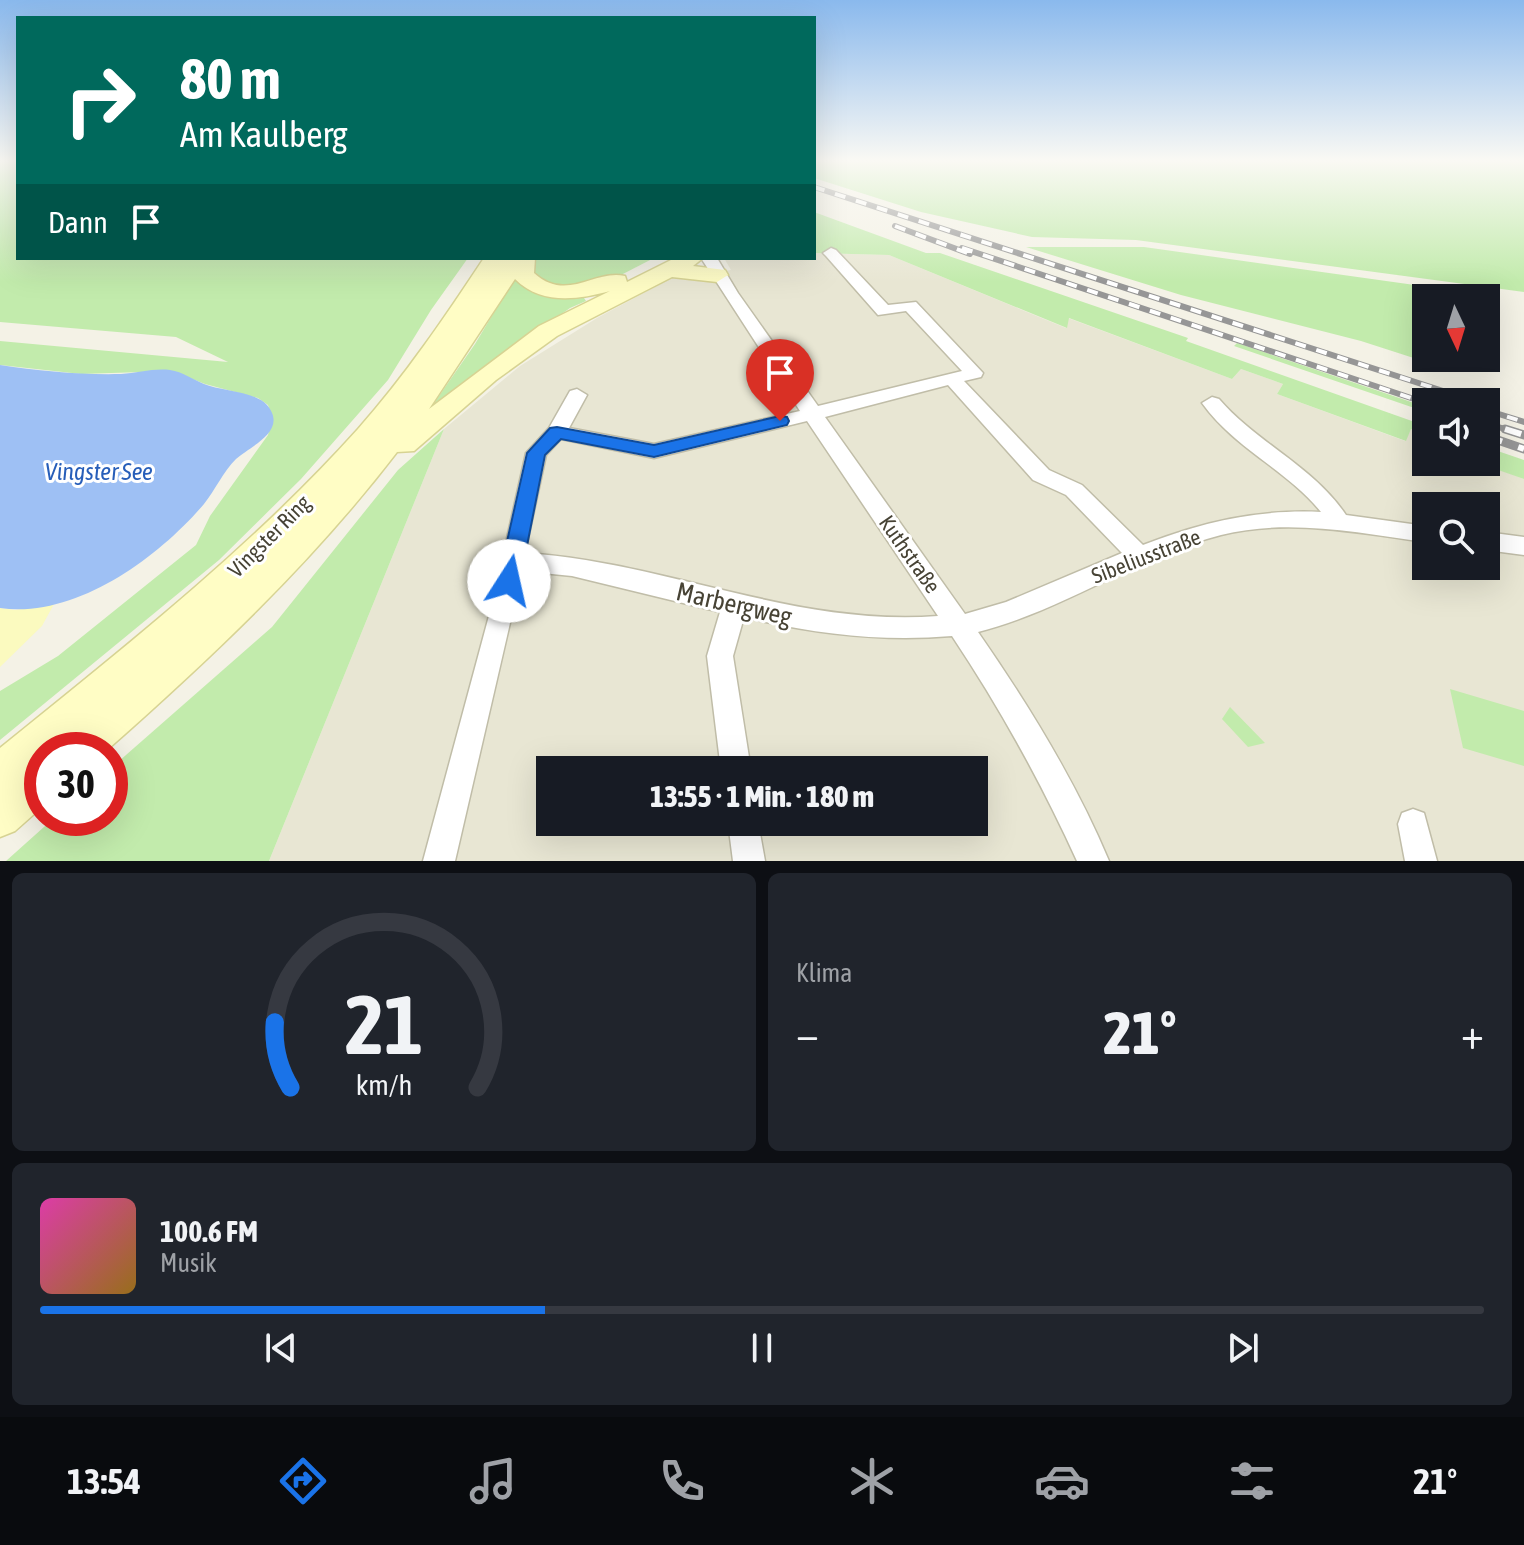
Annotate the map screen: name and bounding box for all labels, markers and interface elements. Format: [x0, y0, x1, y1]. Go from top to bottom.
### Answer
text: 80 m [180, 47, 281, 111]
icon: right [48, 48, 152, 152]
text: Am Kaulberg [180, 113, 348, 155]
icon: arrive [124, 200, 168, 244]
text: Dann [48, 205, 108, 239]
north arrow [1412, 284, 1500, 372]
map controls [1412, 284, 1500, 580]
pin [746, 339, 814, 421]
icon: arrive [758, 351, 802, 395]
button: sound [1412, 388, 1500, 476]
water label: Vingster See [45, 458, 153, 485]
street label: Vingster Ring [222, 489, 316, 583]
button: search [1412, 492, 1500, 580]
street label: Kuthstraße [874, 510, 946, 598]
street label: Sibeliusstraße [1088, 523, 1204, 589]
position arrow [467, 539, 551, 623]
street label: Marbergweg [673, 576, 795, 632]
speed limit sign: 30 [24, 732, 128, 836]
text: 13:55 · 1 Min. · 180 m [650, 779, 874, 813]
text: Klima [796, 958, 852, 988]
text: 21 [345, 976, 423, 1072]
text: 21° [1104, 998, 1176, 1067]
text: − [796, 1008, 819, 1058]
text: + [1461, 1008, 1484, 1058]
text: km/h [356, 1068, 412, 1101]
text: 100.6 FM [160, 1214, 258, 1248]
text: Musik [160, 1248, 217, 1278]
icon: previous [259, 1326, 303, 1370]
icon: pause [740, 1326, 784, 1370]
icon: next [1221, 1326, 1265, 1370]
icon: directions [275, 1453, 331, 1509]
icon: music [465, 1453, 521, 1509]
icon: phone [654, 1453, 710, 1509]
icon: climate [844, 1453, 900, 1509]
icon: car [1034, 1453, 1090, 1509]
icon: filters [1224, 1453, 1280, 1509]
text: 13:54 [67, 1460, 141, 1502]
text: 21° [1413, 1460, 1457, 1502]

